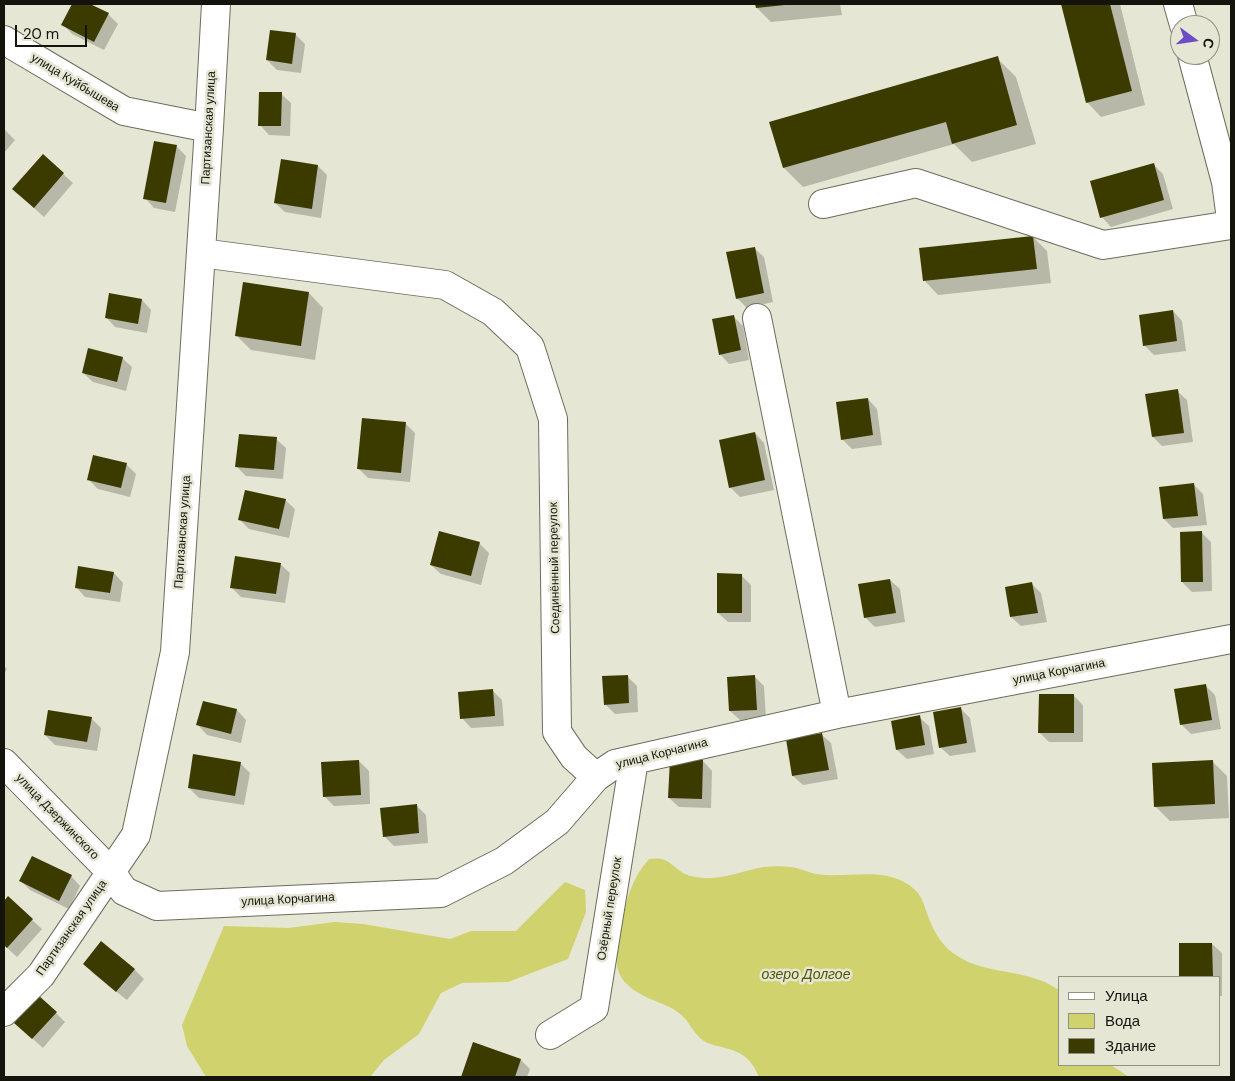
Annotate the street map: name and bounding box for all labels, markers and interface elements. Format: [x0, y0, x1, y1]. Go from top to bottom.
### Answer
scale bar [18, 15, 90, 47]
north arrow [1170, 15, 1220, 65]
text: 20 m [23, 24, 59, 44]
text: С [1199, 36, 1219, 50]
street label: улица Куйбышева [28, 51, 122, 115]
street label: Партизанская улица [199, 71, 219, 185]
street label: Партизанская улица [172, 475, 194, 589]
street label: Соединённый переулок [547, 502, 563, 634]
street label: улица Корчагина [1012, 656, 1106, 688]
street label: улица Корчагина [615, 736, 709, 772]
street label: улица Дзержинского [12, 771, 102, 863]
street label: Озёрный переулок [595, 856, 625, 962]
street label: Партизанская улица [34, 877, 110, 979]
street label: улица Корчагина [241, 890, 335, 910]
water label: озеро Долгое [762, 967, 850, 983]
legend [1058, 976, 1220, 1066]
text: Улица [1105, 986, 1148, 1006]
text: Вода [1105, 1011, 1140, 1031]
text: Здание [1105, 1036, 1156, 1056]

